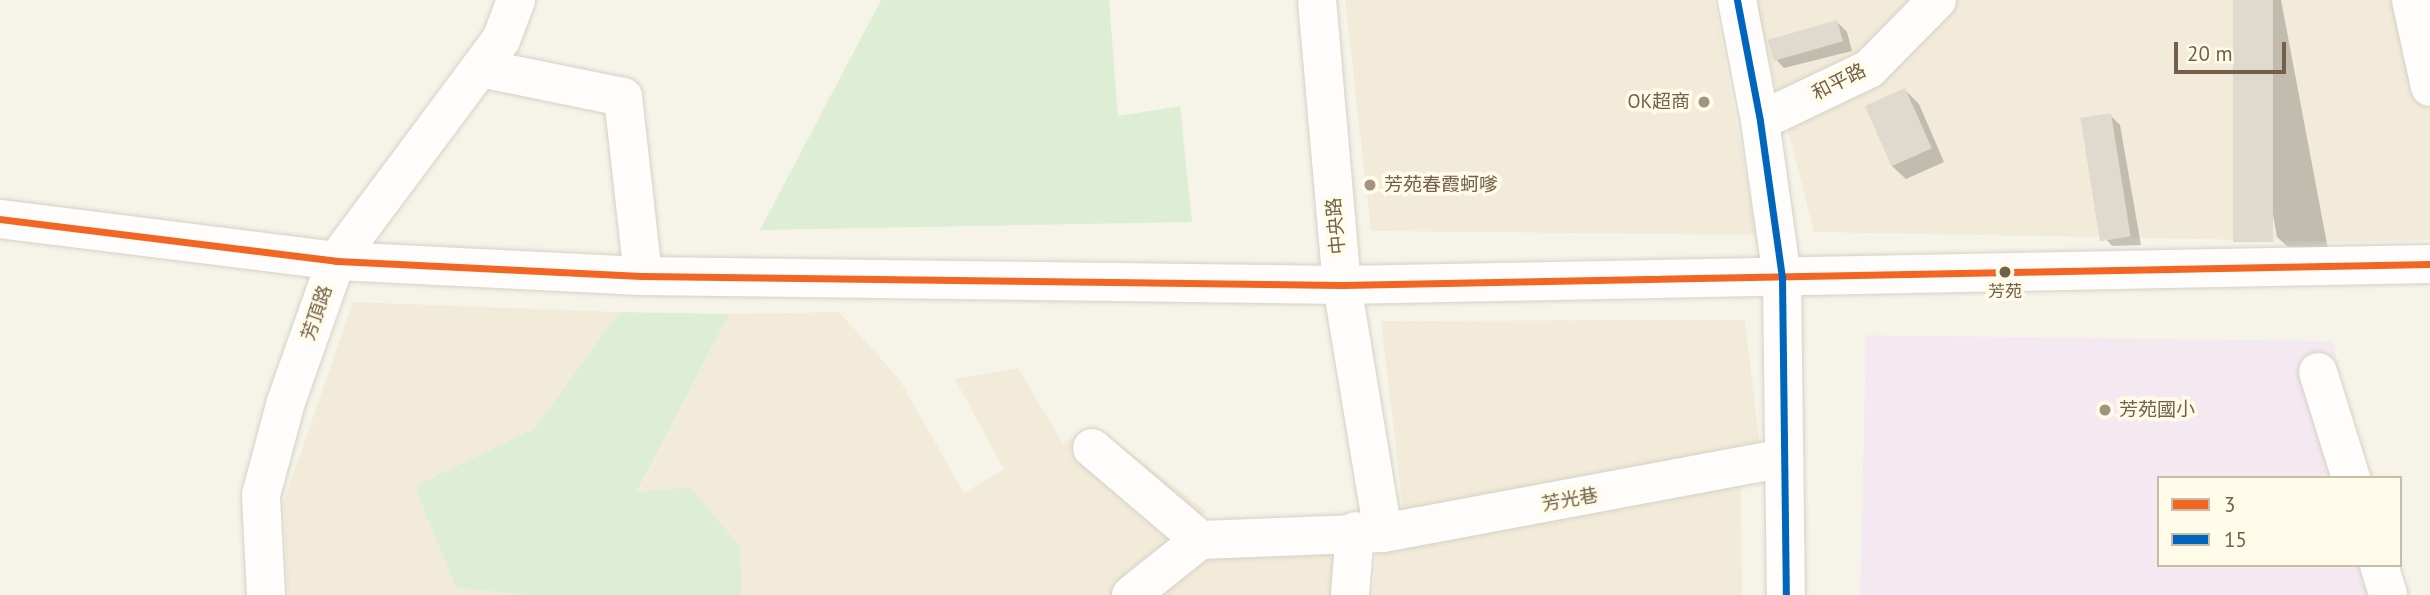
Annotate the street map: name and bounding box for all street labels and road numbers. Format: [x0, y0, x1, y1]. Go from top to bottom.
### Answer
street label: 和平路 [1808, 59, 1870, 105]
street label: 中央路 [1322, 197, 1350, 255]
street label: 芳頂路 [297, 282, 337, 344]
street label: 芳光巷 [1540, 484, 1600, 516]

